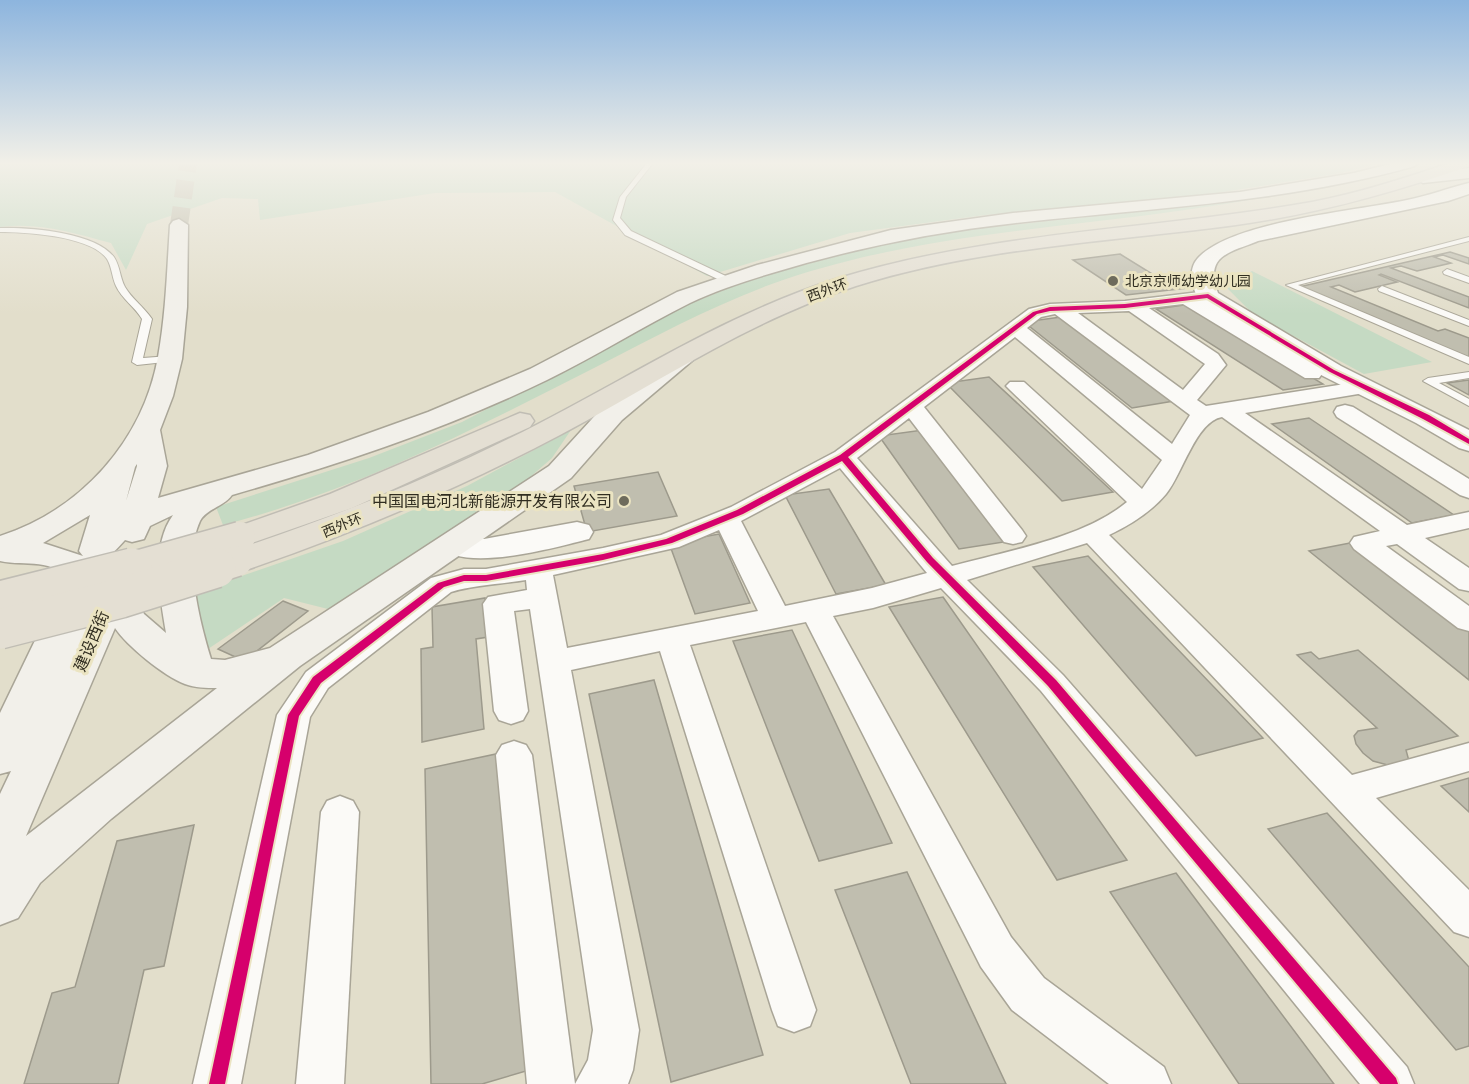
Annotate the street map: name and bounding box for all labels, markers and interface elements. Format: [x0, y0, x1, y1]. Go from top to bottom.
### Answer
place label: 北京京师幼学幼儿园 [1125, 272, 1251, 290]
street label: 西外环 [804, 274, 850, 306]
marker: 北京京师幼学幼儿园 [1106, 274, 1120, 288]
place label: 中国国电河北新能源开发有限公司 [372, 491, 612, 511]
marker: 中国国电河北新能源开发有限公司 [617, 494, 631, 508]
street label: 西外环 [319, 509, 365, 541]
street label: 建设西街 [69, 608, 113, 674]

